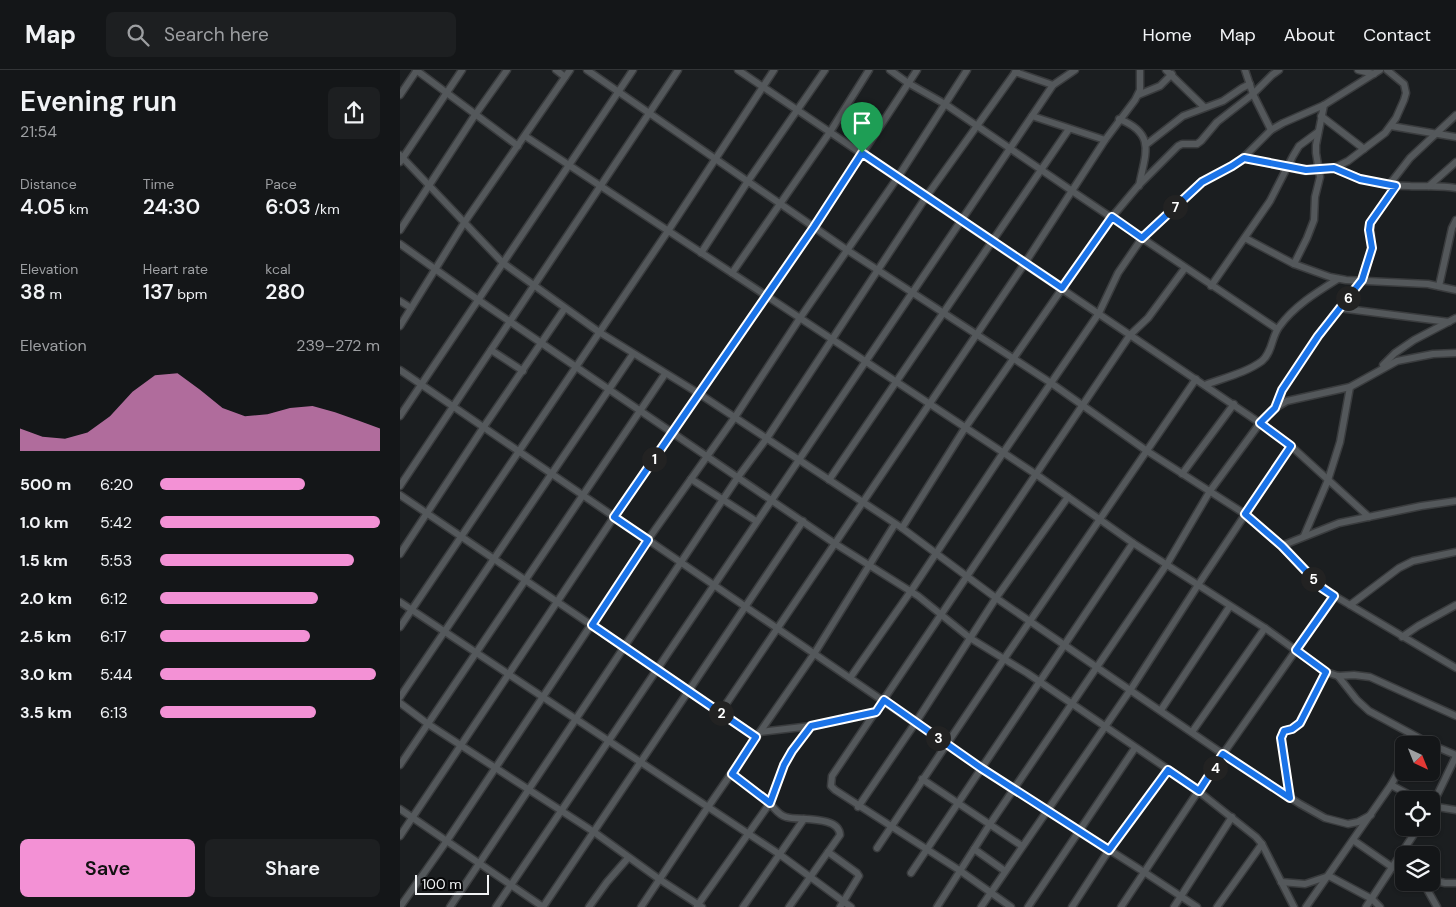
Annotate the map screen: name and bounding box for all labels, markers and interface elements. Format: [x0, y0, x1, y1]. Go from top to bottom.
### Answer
search box [106, 12, 456, 57]
text: Map [25, 19, 76, 50]
icon: search [124, 21, 152, 49]
text: Search here [164, 22, 269, 47]
text: Home [1142, 23, 1192, 47]
text: Map [1220, 23, 1256, 47]
text: About [1284, 23, 1335, 47]
text: Contact [1363, 23, 1431, 47]
text: Evening run [20, 83, 177, 120]
button: share [328, 87, 380, 139]
pin [841, 102, 883, 153]
icon: arrive [848, 109, 876, 137]
text: 21:54 [20, 121, 57, 142]
text: Distance [20, 175, 77, 193]
text: Time [143, 175, 174, 193]
text: Pace [265, 175, 297, 193]
text: 4.05 [20, 193, 65, 221]
text: 24:30 [143, 193, 200, 221]
text: 6:03 [265, 193, 311, 221]
pin: 7 [1162, 194, 1188, 220]
text: 7 [1172, 198, 1179, 216]
text: km [65, 200, 88, 218]
text: /km [311, 200, 340, 218]
text: Elevation [20, 260, 78, 278]
text: Heart rate [143, 260, 208, 278]
text: kcal [265, 260, 291, 278]
text: 38 [20, 278, 46, 306]
text: 137 [143, 278, 174, 306]
text: 280 [265, 278, 305, 306]
text: m [46, 285, 62, 303]
text: bpm [174, 285, 207, 303]
pin: 6 [1336, 286, 1360, 310]
text: 6 [1344, 289, 1353, 307]
text: Elevation [20, 335, 87, 356]
text: 239–272 m [296, 335, 380, 356]
pin: 1 [642, 446, 666, 472]
text: 1 [652, 450, 657, 468]
text: 500 m [20, 474, 71, 495]
text: 6:20 [100, 474, 133, 495]
text: 1.0 km [20, 512, 69, 533]
text: 5:42 [100, 512, 132, 533]
text: 1.5 km [20, 550, 68, 571]
text: 5:53 [100, 550, 132, 571]
pin: 5 [1300, 566, 1326, 592]
text: 5 [1309, 570, 1318, 588]
text: 2.0 km [20, 588, 72, 609]
text: 6:12 [100, 588, 128, 609]
text: 2.5 km [20, 626, 71, 647]
text: 6:17 [100, 626, 127, 647]
text: 3.0 km [20, 664, 72, 685]
text: 5:44 [100, 664, 132, 685]
pin: 2 [708, 700, 734, 726]
text: 3.5 km [20, 702, 72, 723]
text: 6:13 [100, 702, 128, 723]
text: 2 [717, 704, 726, 722]
pin: 3 [926, 726, 950, 750]
text: 3 [934, 729, 943, 747]
north arrow [1395, 736, 1440, 781]
map controls [1395, 736, 1440, 891]
pin: 4 [1202, 756, 1228, 780]
text: 4 [1211, 759, 1220, 777]
button: locate [1395, 791, 1440, 836]
button: Save [20, 839, 195, 897]
button: Share [205, 839, 380, 897]
button: layers [1395, 846, 1440, 891]
scale bar [415, 872, 489, 895]
text: 100 m [422, 875, 462, 893]

